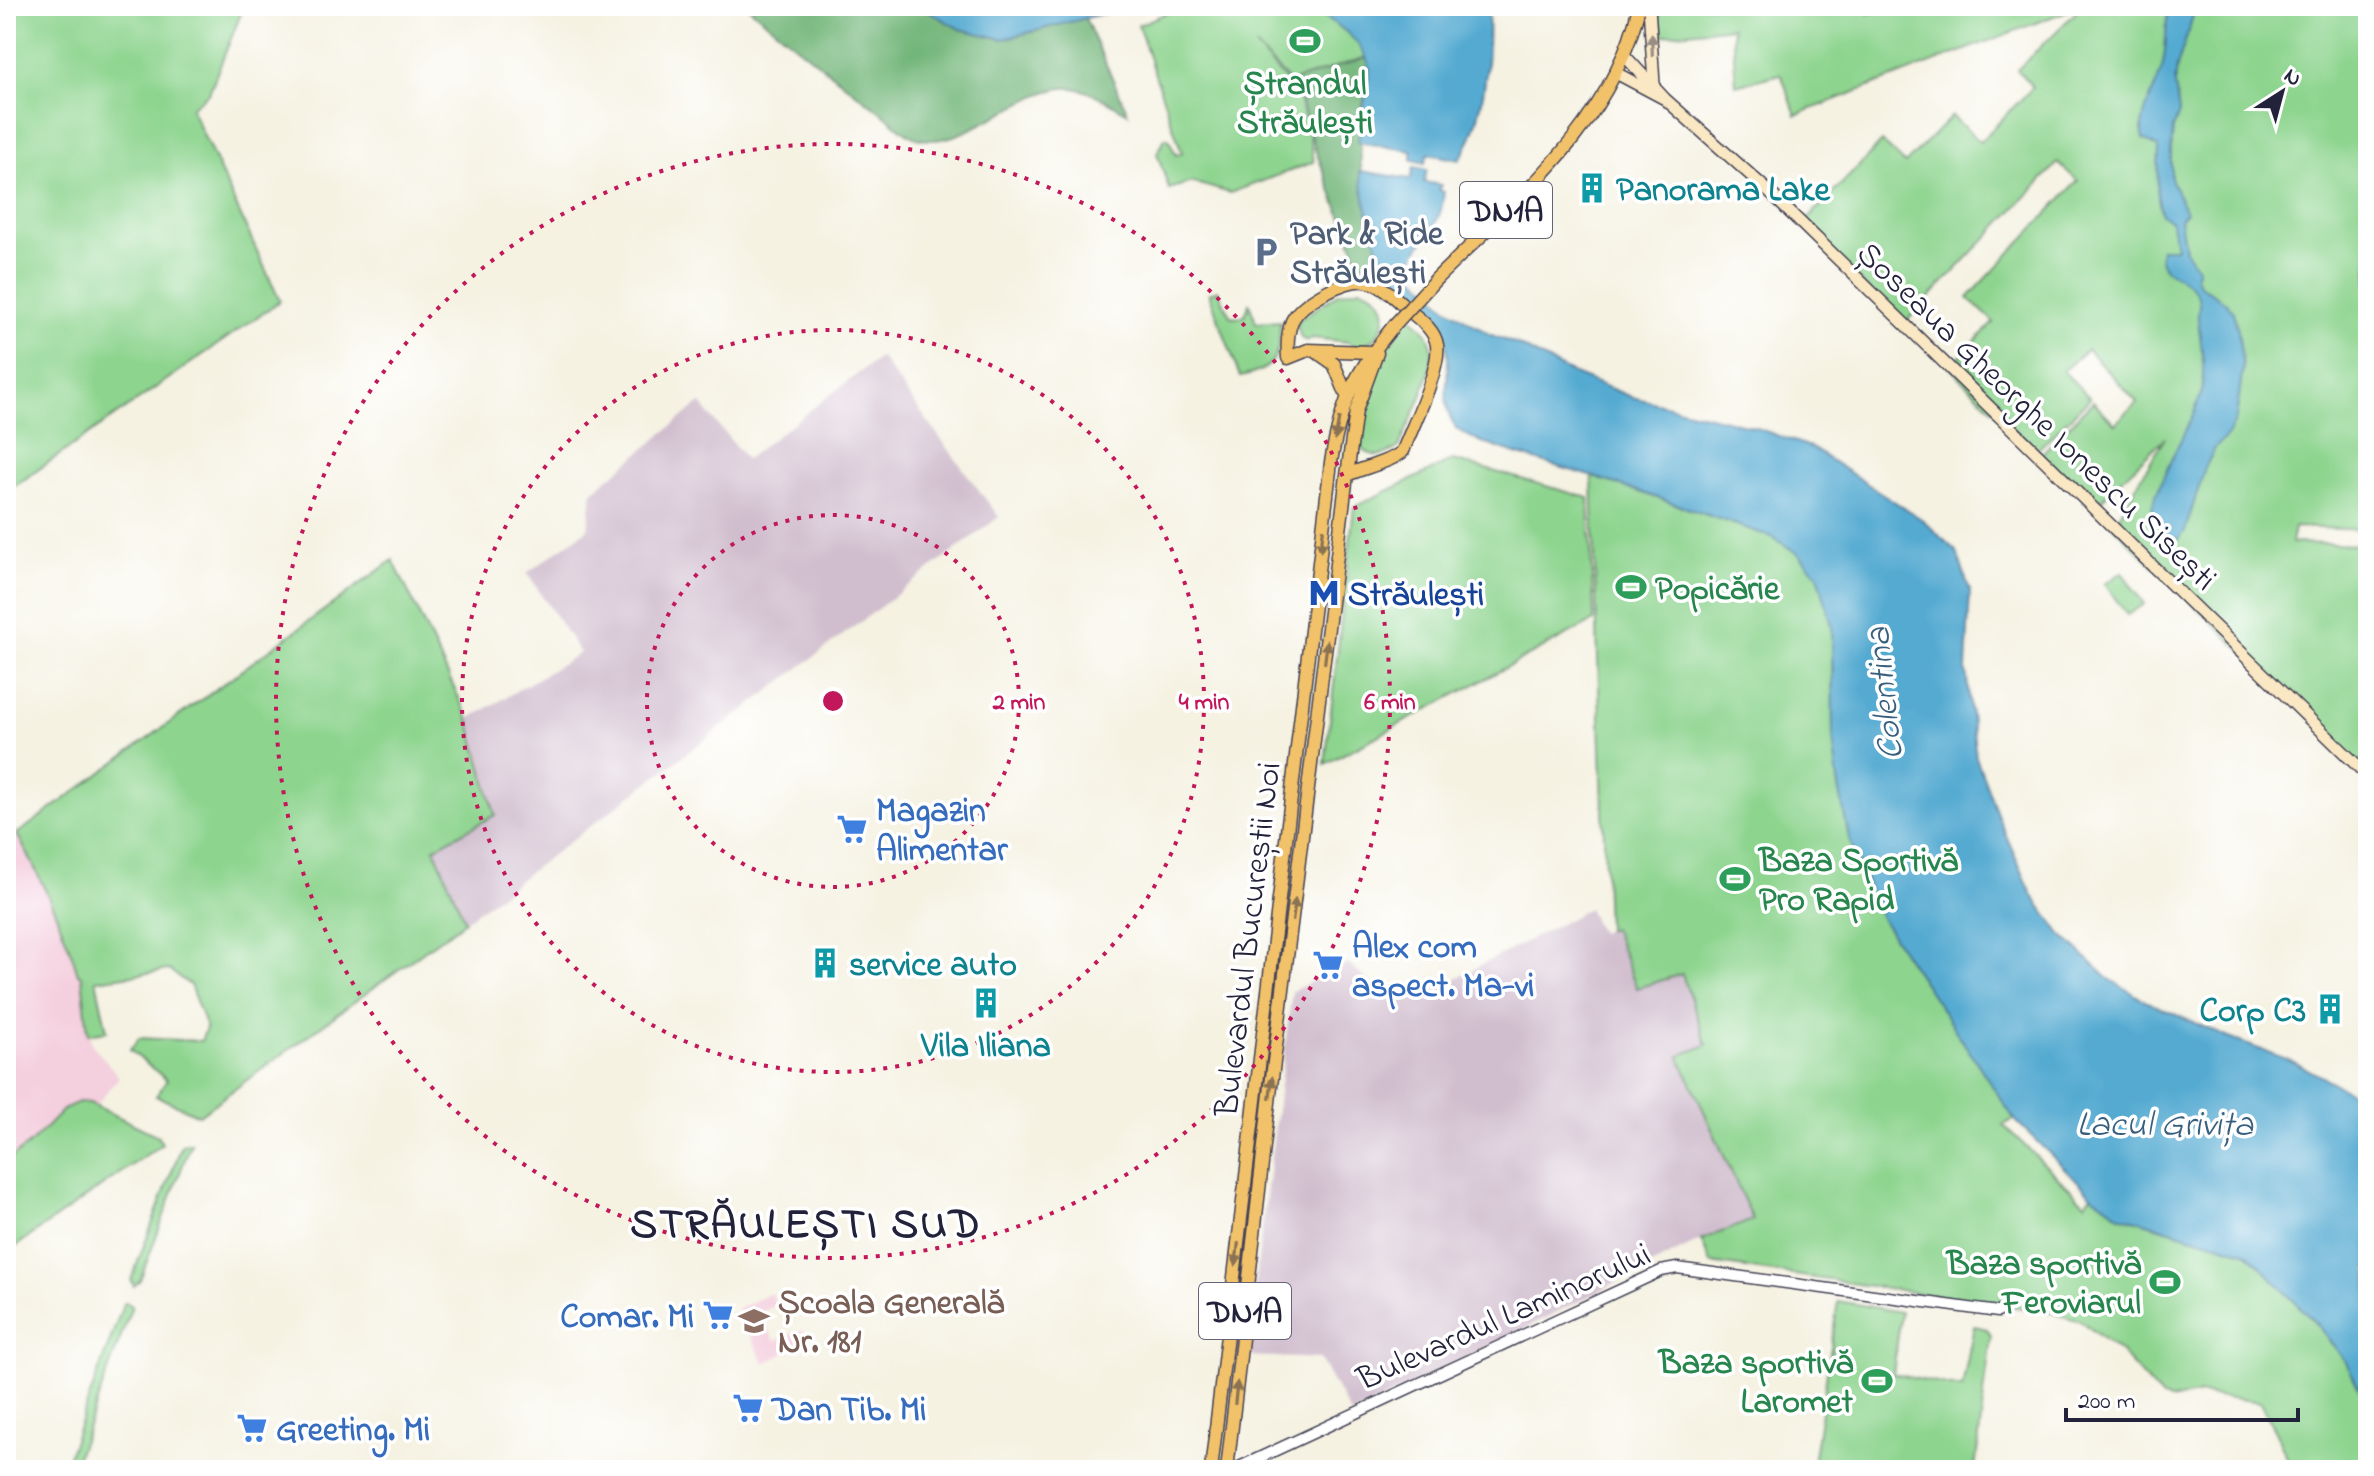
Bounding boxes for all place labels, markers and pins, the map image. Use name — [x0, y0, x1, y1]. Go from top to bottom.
sports icon: Ștrandul Străulești — [1288, 24, 1322, 58]
place label: Ștrandul Străulești — [1237, 61, 1373, 150]
place label: Panorama Lake — [1616, 167, 1830, 217]
building icon: Panorama Lake — [1575, 171, 1609, 205]
place label: Park & Ride Străulești — [1290, 211, 1444, 300]
parking icon: Park & Ride Străulești — [1249, 235, 1283, 269]
place label: Popicărie — [1655, 566, 1780, 616]
sports icon: Popicărie — [1614, 570, 1648, 604]
place label: Străulești — [1348, 572, 1484, 622]
metro station icon: Străulești — [1307, 576, 1341, 610]
centre of rings — [819, 687, 847, 715]
place label: Magazin Alimentar — [876, 788, 1009, 877]
supermarket icon: Magazin Alimentar — [835, 812, 869, 846]
place label: Baza Sportivă Pro Rapid — [1757, 838, 1959, 927]
sports icon: Baza Sportivă Pro Rapid — [1718, 862, 1752, 896]
place label: Alex com aspect. Ma-vi — [1352, 924, 1534, 1013]
place label: service auto — [849, 942, 1017, 992]
building icon: service auto — [808, 946, 842, 980]
supermarket icon: Alex com aspect. Ma-vi — [1311, 948, 1345, 982]
building icon: Vila Iliana — [969, 986, 1003, 1020]
place label: Corp C3 — [2199, 988, 2306, 1038]
building icon: Corp C3 — [2313, 992, 2347, 1026]
place label: Vila Iliana — [920, 1023, 1051, 1073]
place label: Baza sportivă Feroviarul — [1945, 1241, 2142, 1330]
sports icon: Baza sportivă Feroviarul — [2148, 1265, 2182, 1299]
place label: Școala Generală Nr. 181 — [778, 1280, 1005, 1369]
place label: Comar. Mi — [560, 1294, 694, 1344]
supermarket icon: Comar. Mi — [701, 1298, 735, 1332]
school or university icon: Școala Generală Nr. 181 — [737, 1304, 771, 1338]
place label: Baza sportivă Laromet — [1657, 1340, 1854, 1429]
sports icon: Baza sportivă Laromet — [1860, 1364, 1894, 1398]
place label: Dan Tib. Mi — [770, 1387, 926, 1437]
supermarket icon: Dan Tib. Mi — [731, 1391, 765, 1425]
place label: Greeting. Mi — [276, 1407, 430, 1458]
supermarket icon: Greeting. Mi — [235, 1411, 269, 1445]

